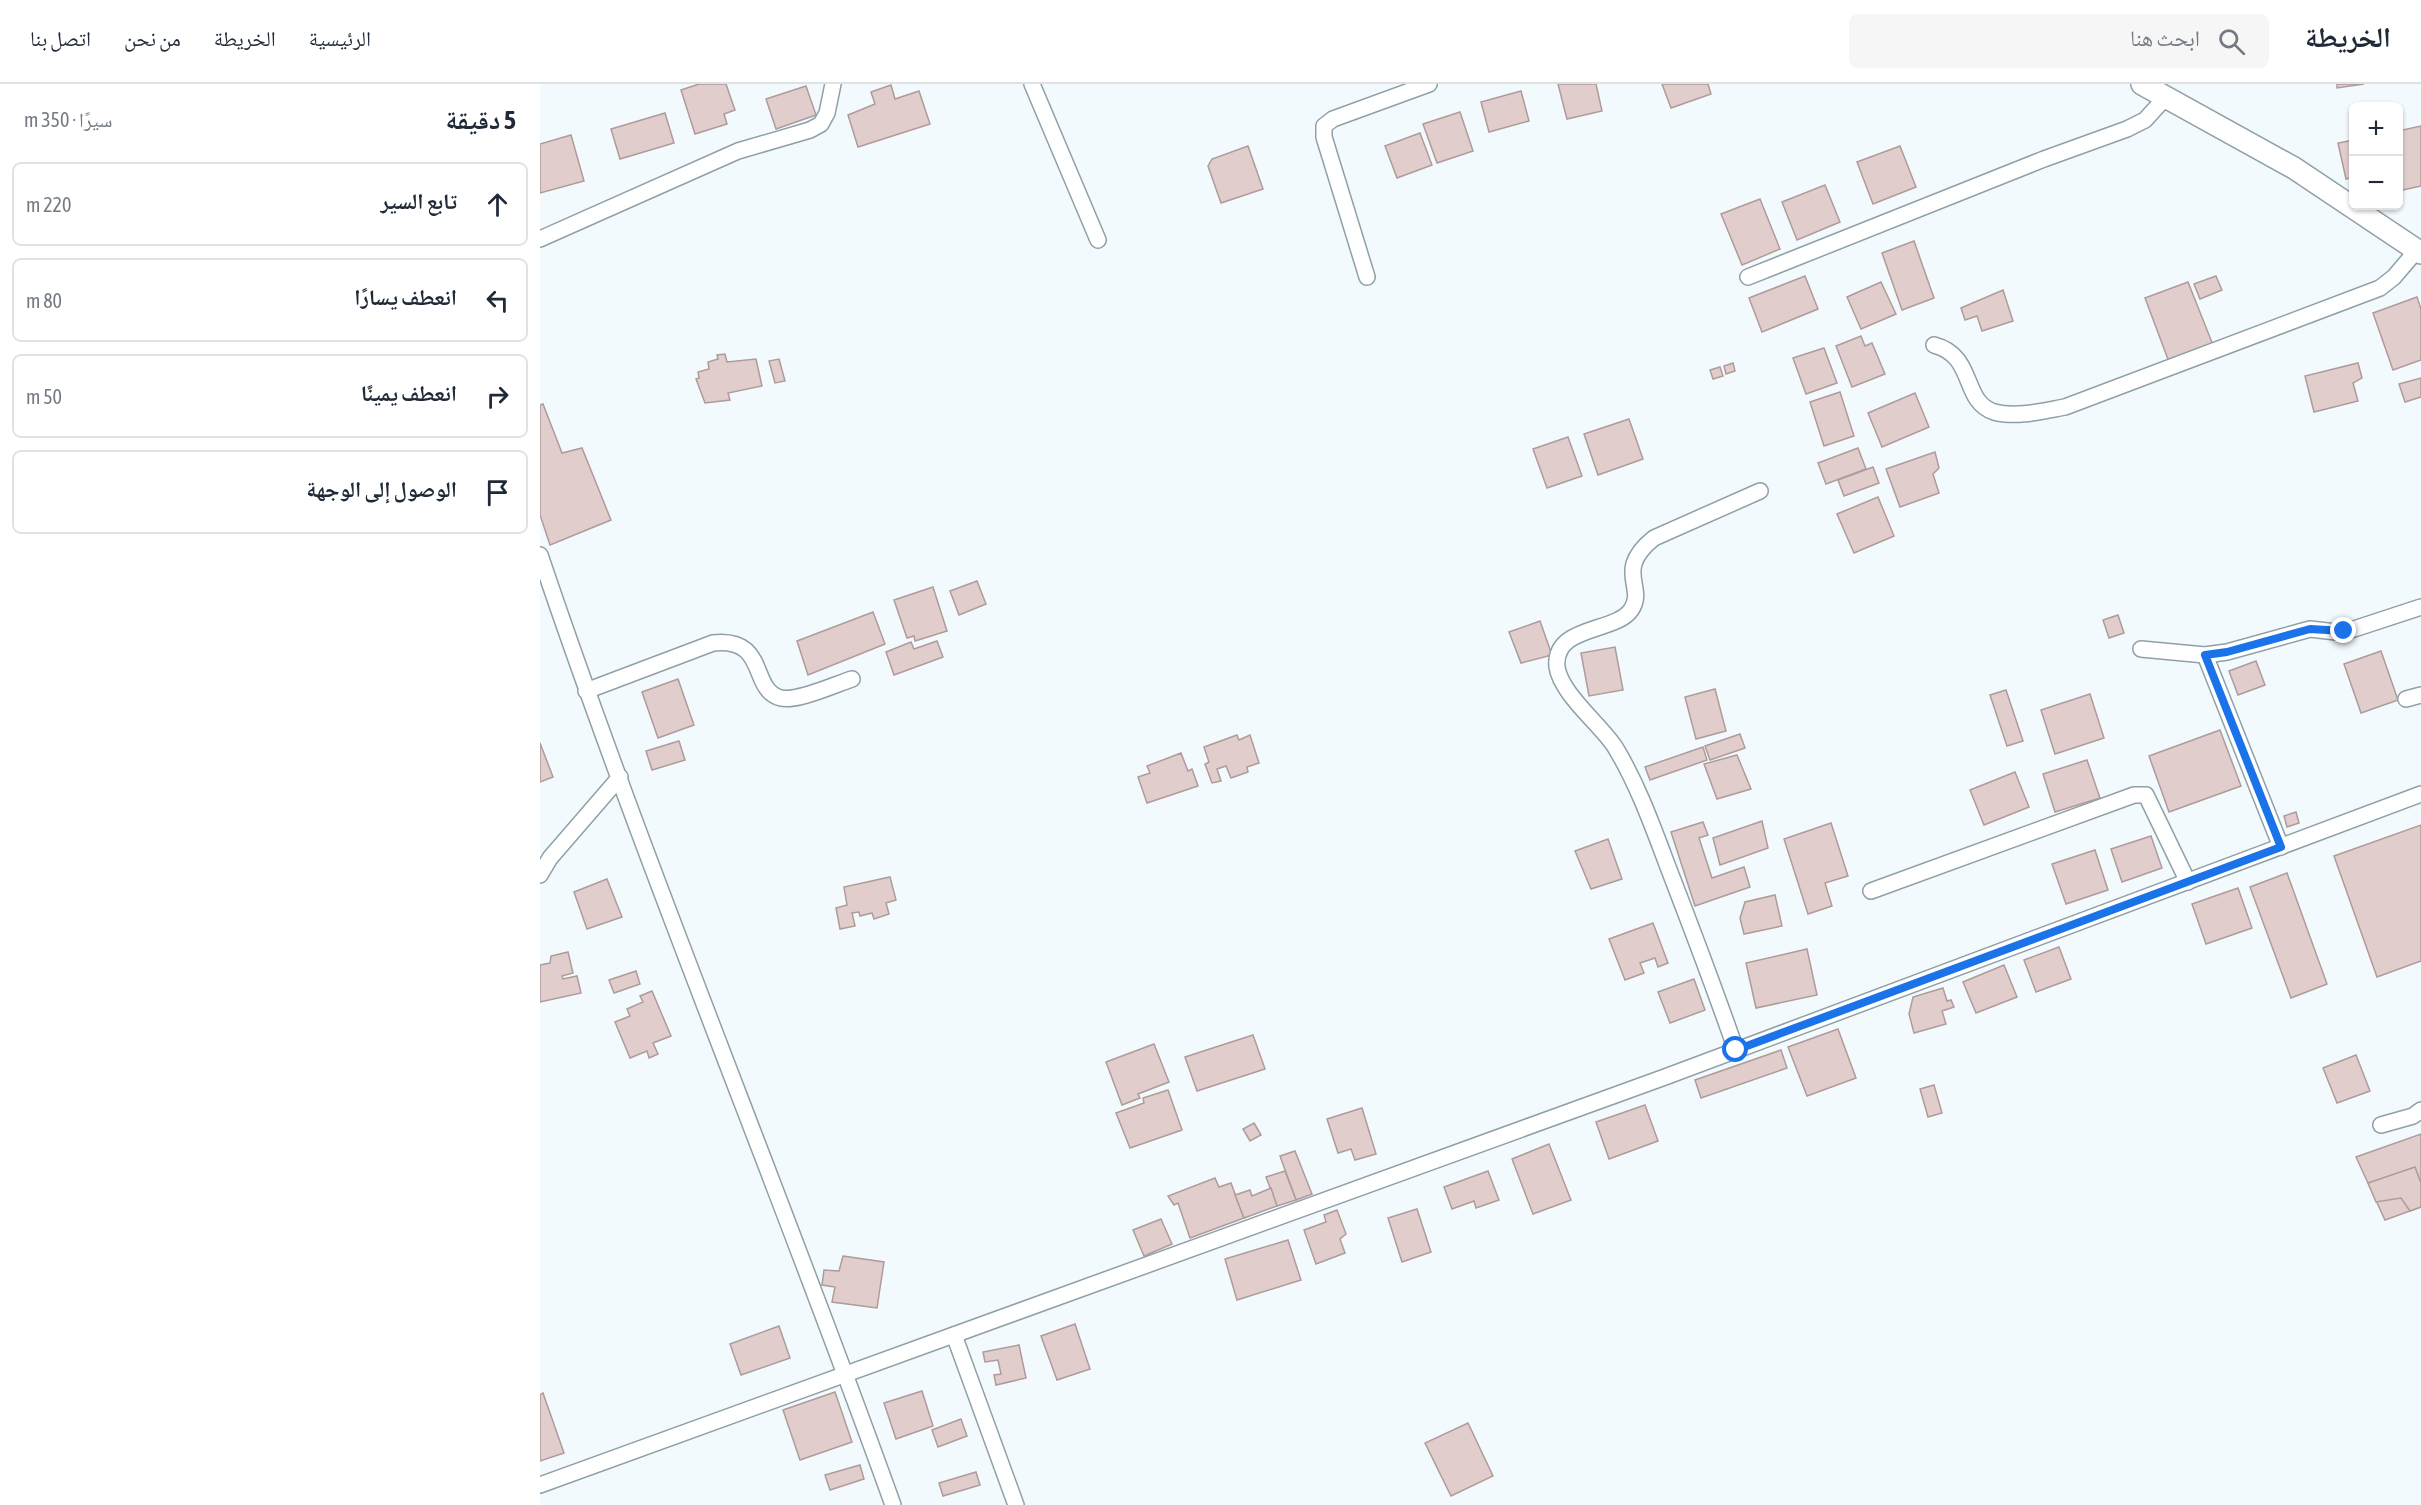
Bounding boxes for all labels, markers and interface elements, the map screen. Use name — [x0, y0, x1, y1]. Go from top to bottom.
search box — [1849, 14, 2269, 68]
text: الخريطة — [2305, 21, 2391, 53]
text: ابحث هنا — [2130, 25, 2200, 51]
icon: search — [2215, 25, 2248, 58]
text: اتصل بنا — [30, 26, 91, 50]
text: من نحن — [124, 26, 181, 50]
text: الخريطة — [214, 26, 276, 50]
text: الرئيسية — [309, 26, 371, 50]
map controls — [2349, 102, 2403, 210]
button: + — [2349, 102, 2403, 156]
text: 5 دقيقة — [446, 105, 516, 135]
text: سيرًا · 350 m — [24, 108, 112, 131]
button: − — [2349, 156, 2403, 210]
text: تابع السير — [381, 188, 457, 214]
icon: ahead — [481, 188, 514, 221]
text: 220 m — [26, 193, 71, 216]
text: انعطف يسارًا — [354, 284, 457, 310]
icon: left — [481, 284, 514, 317]
text: 80 m — [26, 289, 62, 312]
text: انعطف يمينًا — [361, 380, 457, 406]
icon: right — [481, 380, 514, 413]
text: 50 m — [26, 385, 62, 408]
text: الوصول إلى الوجهة — [306, 476, 457, 502]
icon: arrive — [481, 476, 514, 509]
route end — [2330, 617, 2356, 643]
route start — [1722, 1036, 1748, 1062]

